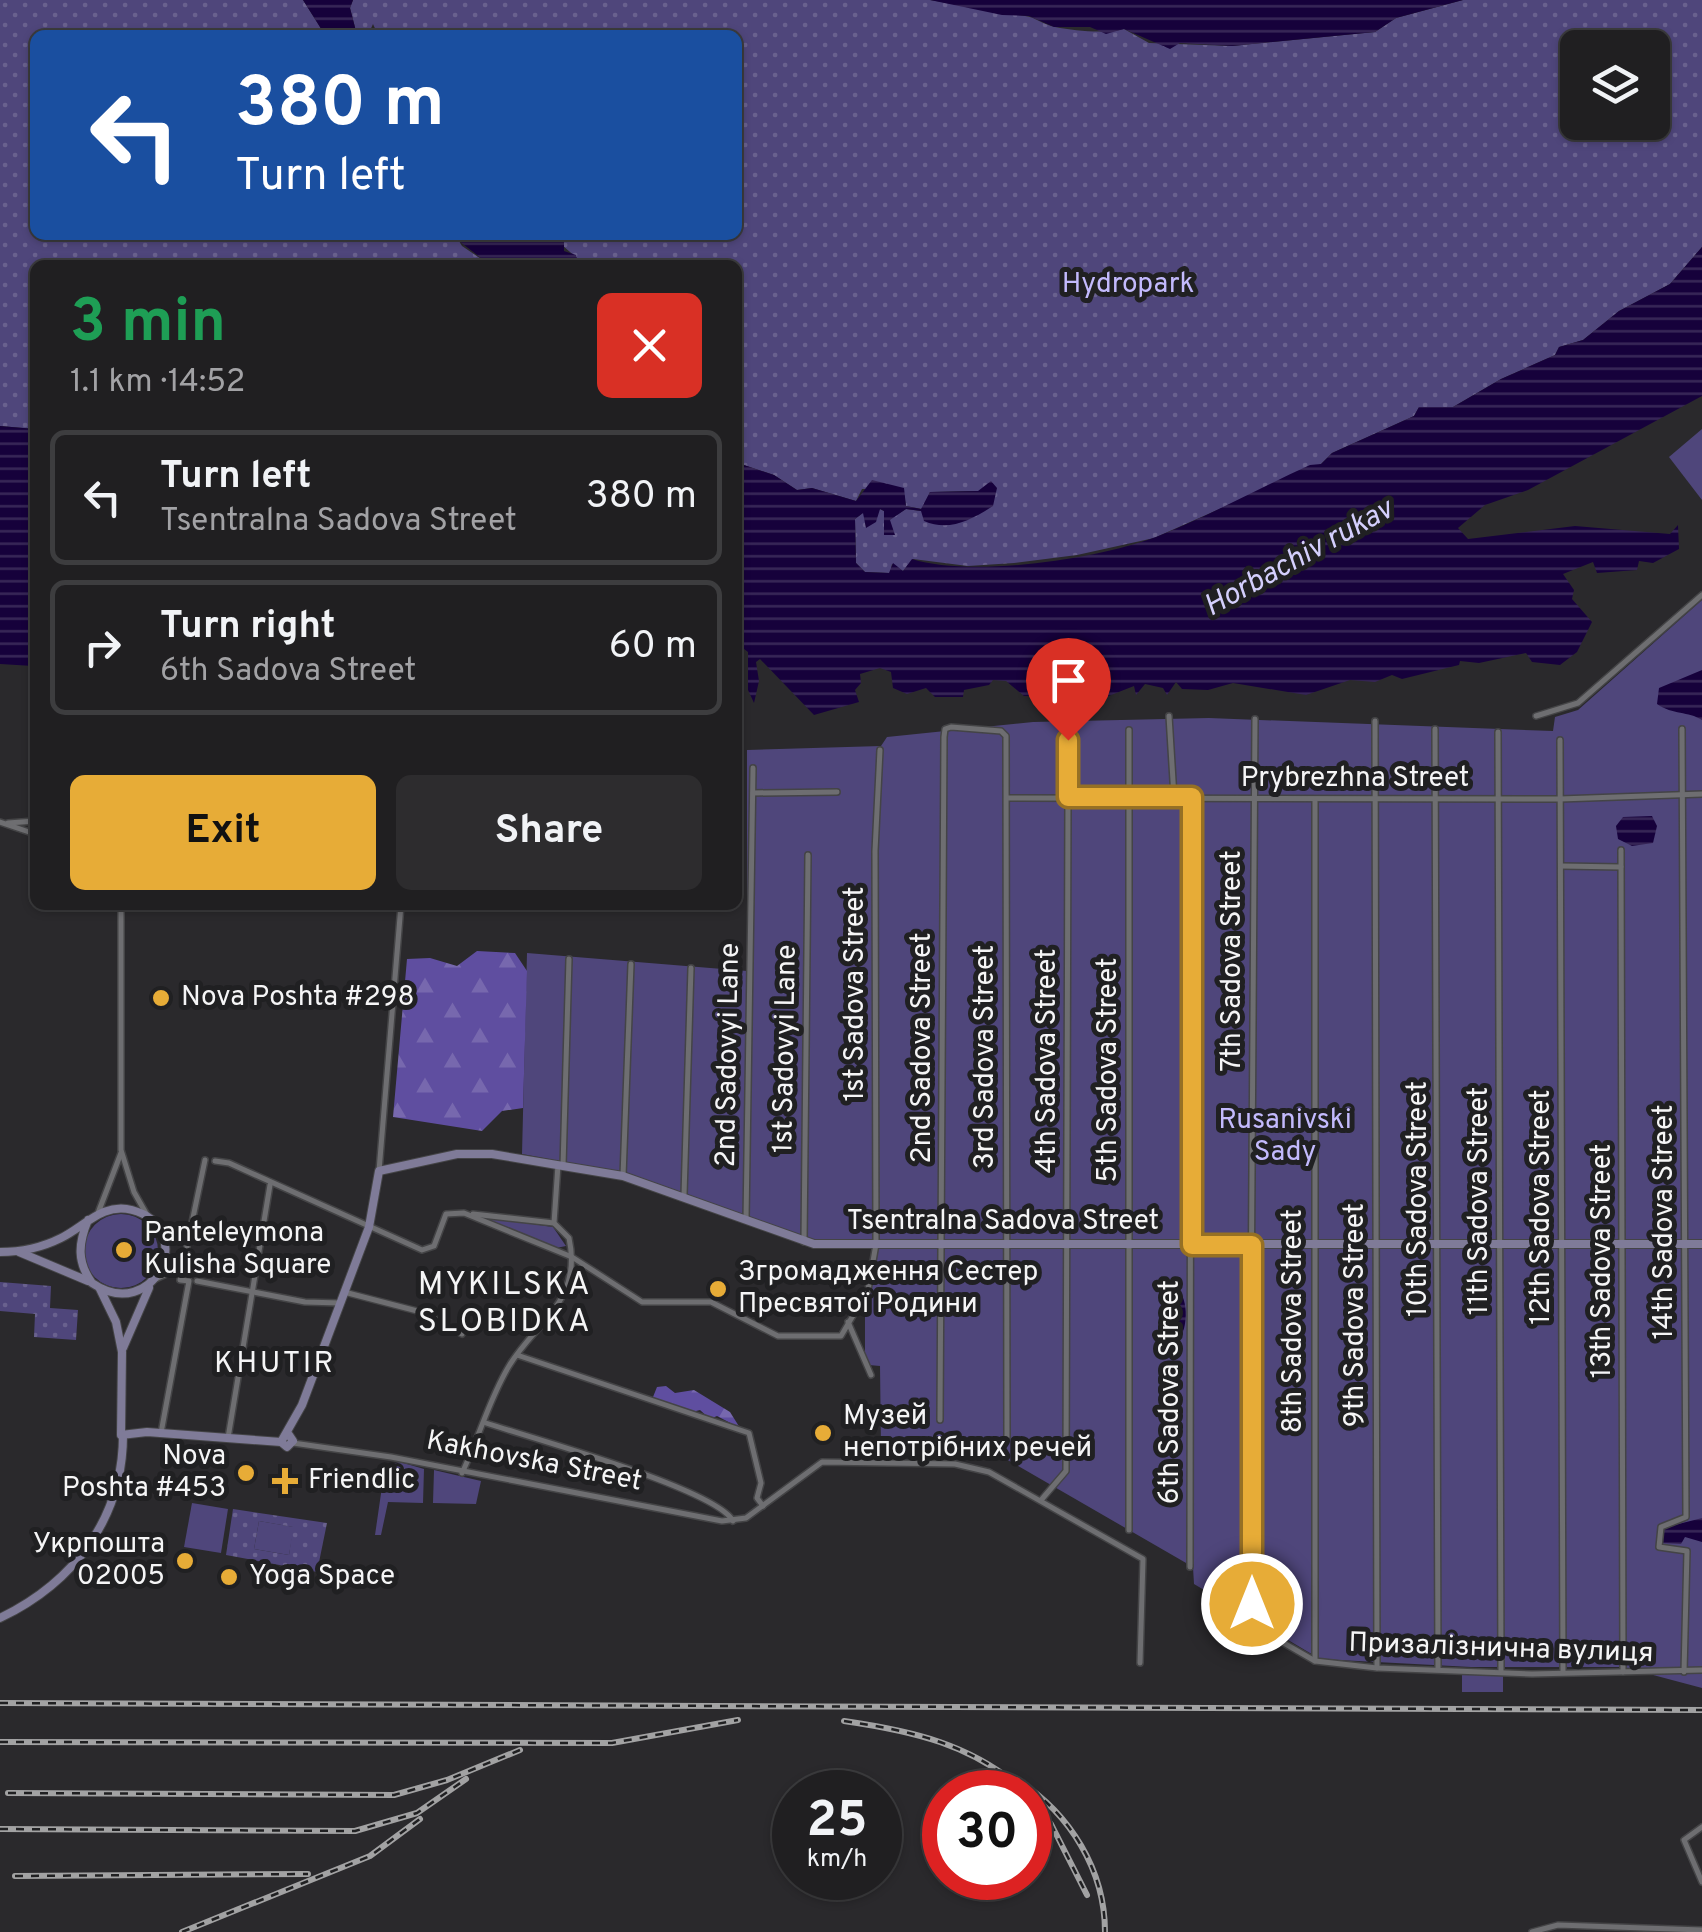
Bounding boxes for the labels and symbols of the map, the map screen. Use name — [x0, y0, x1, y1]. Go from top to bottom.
park label: Hydropark — [1062, 267, 1194, 303]
water label: Horbachiv rukav — [1198, 491, 1402, 626]
pin — [1026, 638, 1111, 741]
street label: Prybrezhna Street — [1241, 761, 1469, 797]
street label: 7th Sadova Street — [1215, 850, 1251, 1072]
street label: 1st Sadova Street — [838, 886, 874, 1102]
street label: 2nd Sadova Street — [905, 933, 941, 1163]
street label: 2nd Sadovyi Lane — [709, 942, 749, 1168]
street label: 1st Sadovyi Lane — [766, 944, 806, 1154]
street label: 3rd Sadova Street — [968, 945, 1004, 1169]
street label: 4th Sadova Street — [1030, 948, 1066, 1174]
street label: 5th Sadova Street — [1091, 957, 1127, 1183]
place label: Nova Poshta #298 — [181, 980, 415, 1016]
marker: Nova Poshta #298 — [150, 987, 172, 1009]
street label: 10th Sadova Street — [1401, 1081, 1437, 1317]
street label: 11th Sadova Street — [1462, 1087, 1498, 1315]
street label: 12th Sadova Street — [1524, 1089, 1560, 1325]
park label: Rusanivski Sady — [1218, 1103, 1352, 1171]
street label: 14th Sadova Street — [1647, 1105, 1683, 1339]
street label: 13th Sadova Street — [1585, 1144, 1621, 1378]
street label: 9th Sadova Street — [1338, 1203, 1374, 1427]
street label: Tsentralna Sadova Street — [847, 1204, 1159, 1240]
street label: 8th Sadova Street — [1276, 1209, 1312, 1433]
place label: Panteleymona Kulisha Square — [144, 1216, 331, 1284]
marker: Panteleymona Kulisha Square — [113, 1239, 135, 1261]
place label: Згромадження Сестер Пресвятої Родини — [738, 1255, 1038, 1323]
district label: MYKILSKA SLOBIDKA — [418, 1266, 592, 1343]
marker: Згромадження Сестер Пресвятої Родини — [707, 1278, 729, 1300]
street label: 6th Sadova Street — [1153, 1280, 1189, 1504]
district label: KHUTIR — [214, 1346, 336, 1383]
place label: Музей непотрібних речей — [843, 1399, 1092, 1467]
marker: Музей непотрібних речей — [812, 1422, 834, 1444]
street label: Kakhovska Street — [423, 1423, 645, 1501]
place label: Nova Poshta #453 — [62, 1439, 226, 1507]
marker: Nova Poshta #453 — [235, 1462, 257, 1484]
place label: Friendlic — [308, 1463, 415, 1499]
marker: Friendlic — [272, 1468, 298, 1494]
place label: Укрпошта 02005 — [33, 1527, 165, 1595]
marker: Укрпошта 02005 — [174, 1550, 196, 1572]
position arrow — [1200, 1552, 1304, 1656]
place label: Yoga Space — [249, 1559, 395, 1595]
marker: Yoga Space — [218, 1566, 240, 1588]
street label: Призалізнична вулиця — [1348, 1626, 1654, 1672]
speed limit sign: 30 — [922, 1770, 1052, 1900]

